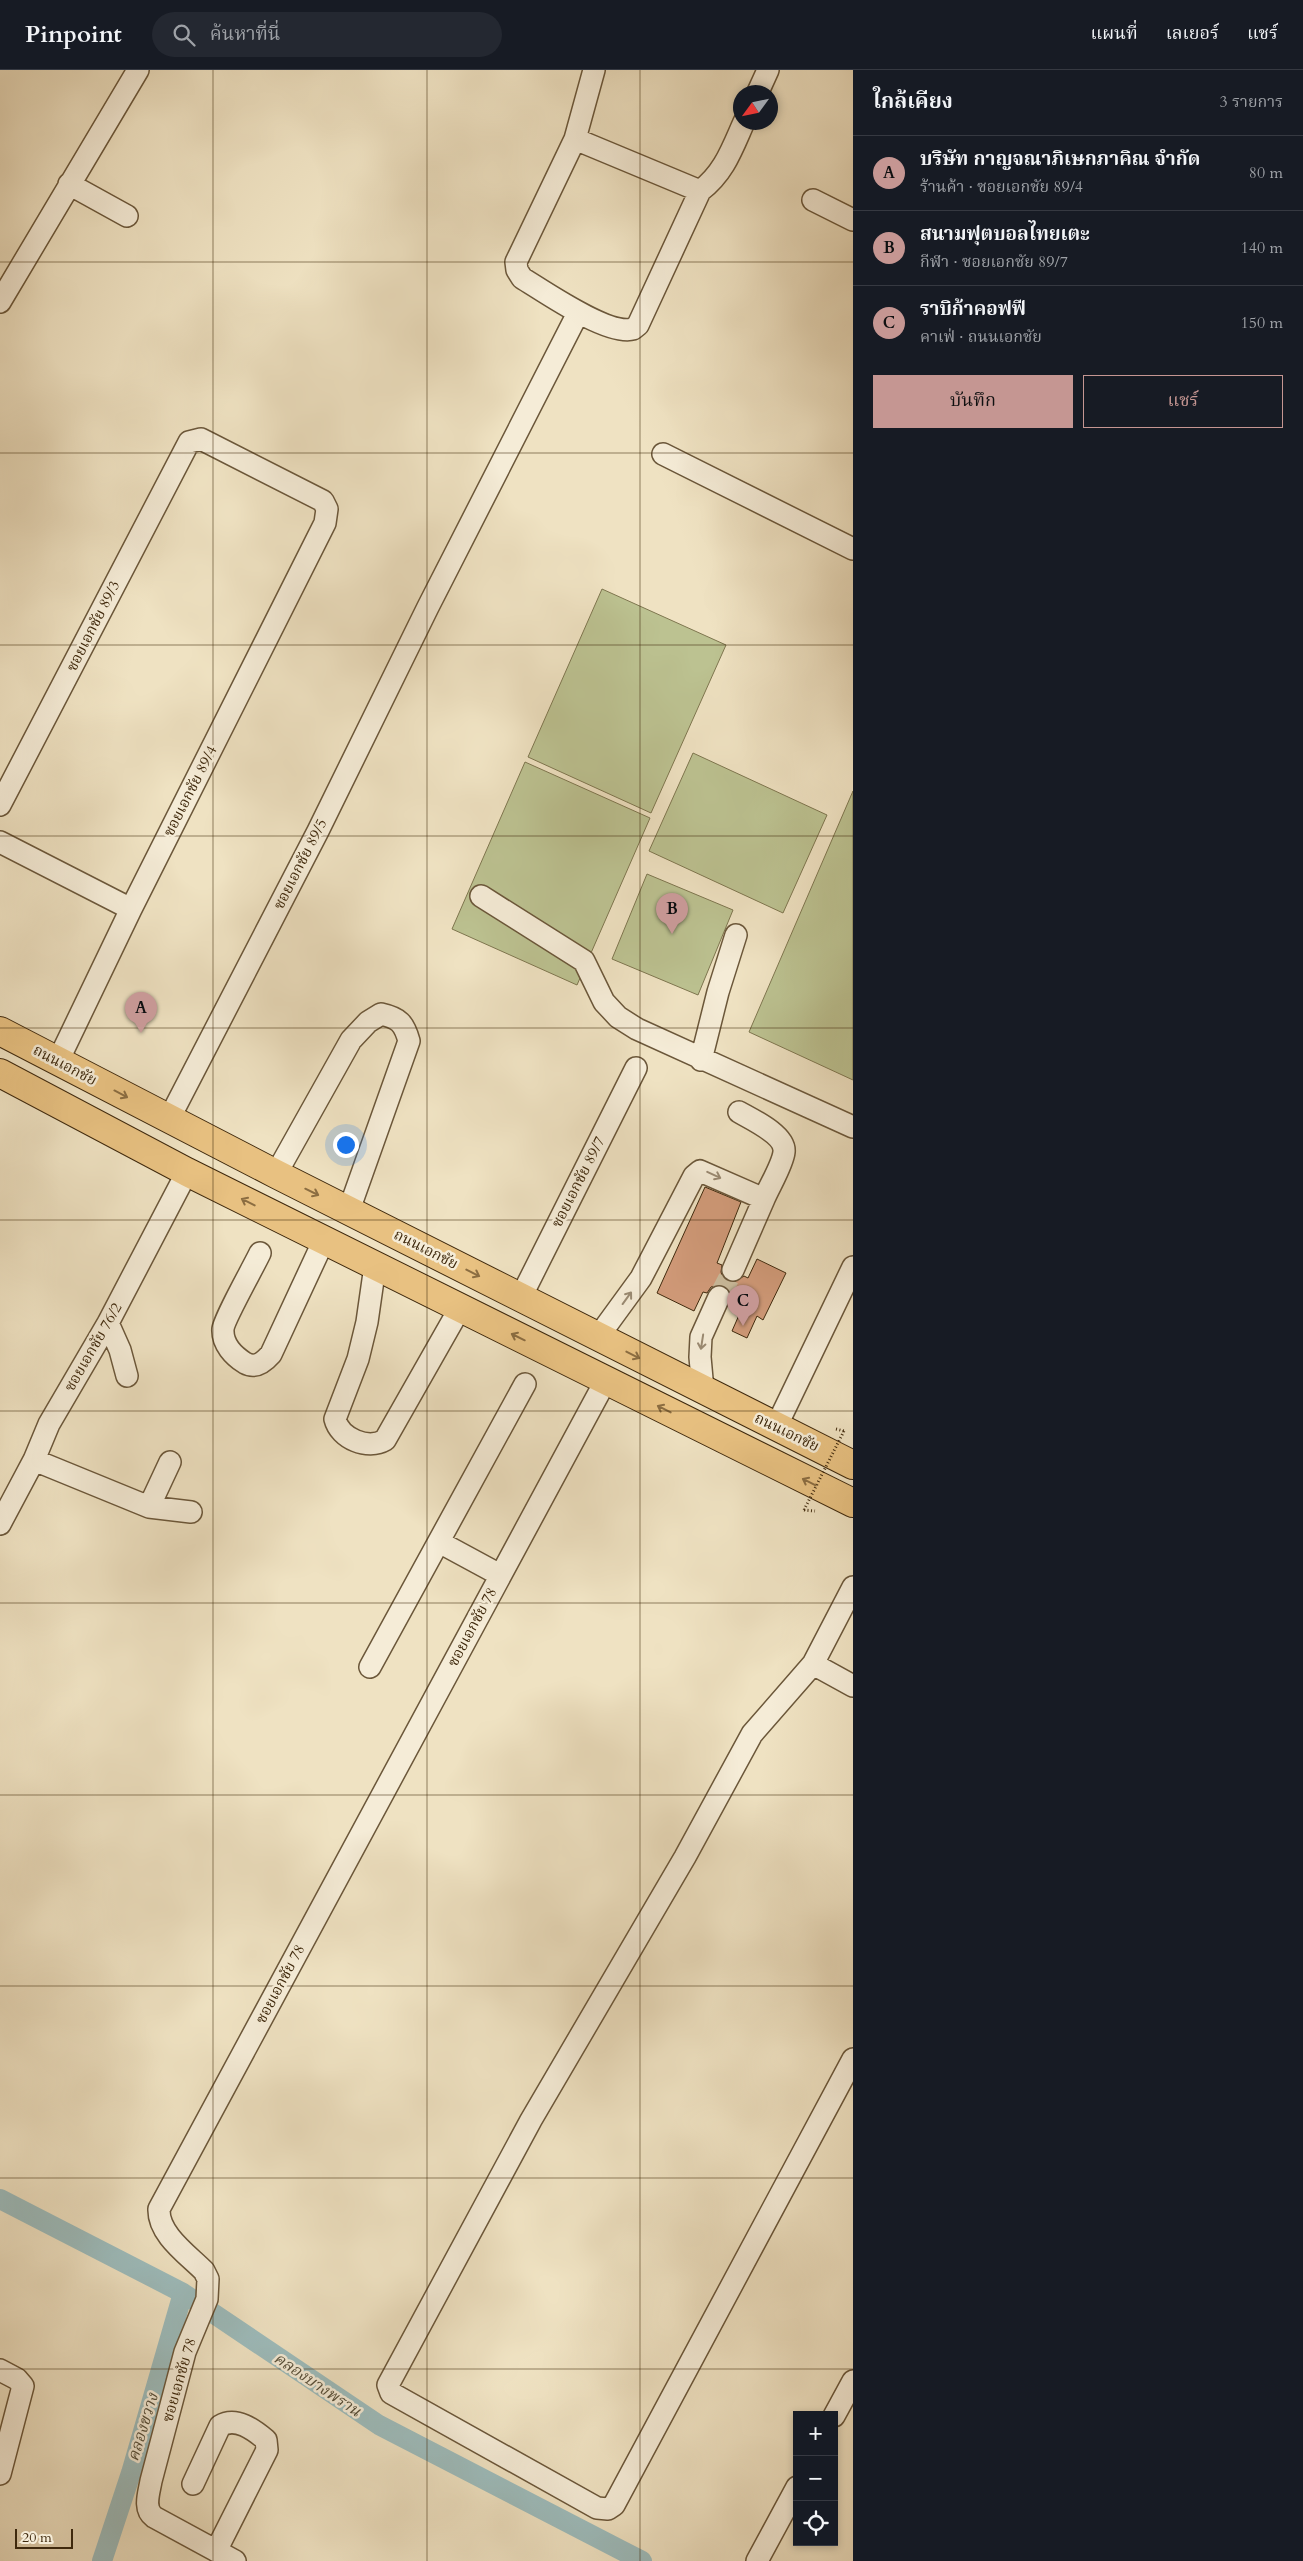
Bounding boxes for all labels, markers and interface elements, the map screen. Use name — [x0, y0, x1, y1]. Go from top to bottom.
search box — [152, 12, 502, 57]
text: Pinpoint — [25, 18, 122, 51]
icon: search — [170, 21, 198, 49]
text: ค้นหาที่นี่ — [210, 21, 280, 47]
text: แผนที่ — [1090, 21, 1138, 46]
text: เลเยอร์ — [1166, 21, 1219, 46]
text: แชร์ — [1247, 21, 1278, 46]
north arrow — [733, 85, 778, 130]
text: ใกล้เคียง — [873, 87, 953, 116]
text: 3 รายการ — [1220, 91, 1283, 113]
text: บริษัท กาญจณาภิเษกภาคิณ จำกัด — [920, 146, 1200, 172]
text: A — [883, 162, 895, 184]
text: 80 m — [1249, 162, 1283, 184]
text: ร้านค้า · ซอยเอกชัย 89/4 — [920, 176, 1083, 198]
text: สนามฟุตบอลไทยเตะ — [920, 221, 1090, 247]
text: B — [883, 237, 895, 259]
text: 140 m — [1241, 237, 1283, 259]
text: กีฬา · ซอยเอกชัย 89/7 — [920, 251, 1068, 273]
text: ราบิก้าคอฟฟี — [920, 296, 1026, 322]
text: C — [883, 312, 895, 334]
text: 150 m — [1241, 312, 1283, 334]
text: คาเฟ่ · ถนนเอกชัย — [920, 326, 1042, 348]
button: บันทึก — [873, 375, 1073, 428]
button: แชร์ — [1083, 375, 1283, 428]
street label: ซอยเอกชัย 89/3 — [62, 577, 124, 675]
street label: ซอยเอกชัย 89/4 — [159, 742, 222, 840]
street label: ซอยเอกชัย 89/5 — [269, 815, 331, 913]
pin: B — [656, 893, 688, 934]
pin: A — [125, 992, 157, 1033]
street label: ถนนเอกชัย — [30, 1040, 100, 1090]
one-way arrow — [113, 1090, 128, 1099]
your location — [333, 1132, 359, 1158]
street label: ซอยเอกชัย 89/7 — [547, 1133, 610, 1231]
one-way arrow — [706, 1171, 721, 1180]
one-way arrow — [304, 1188, 319, 1197]
one-way arrow — [241, 1197, 256, 1206]
street label: ถนนเอกชัย — [390, 1224, 462, 1274]
one-way arrow — [465, 1268, 480, 1278]
pin: C — [727, 1285, 759, 1326]
one-way arrow — [622, 1291, 632, 1305]
street label: ซอยเอกชัย 76/2 — [59, 1299, 127, 1395]
one-way arrow — [511, 1332, 526, 1342]
one-way arrow — [696, 1334, 706, 1350]
one-way arrow — [625, 1351, 640, 1360]
one-way arrow — [657, 1404, 672, 1413]
street label: ถนนเอกชัย — [751, 1408, 823, 1456]
one-way arrow — [802, 1477, 817, 1486]
street label: ซอยเอกชัย 78 — [443, 1584, 501, 1670]
street label: ซอยเอกชัย 78 — [251, 1941, 309, 2027]
street label: ซอยเอกชัย 78 — [157, 2336, 201, 2424]
water label: คลองบางพราน — [269, 2348, 366, 2422]
water label: คลองขวาง — [122, 2390, 164, 2464]
map controls — [793, 2411, 838, 2546]
button: + — [793, 2411, 838, 2456]
button: − — [793, 2456, 838, 2501]
button: locate — [793, 2501, 838, 2546]
scale bar — [15, 2526, 72, 2549]
text: 20 m — [22, 2528, 52, 2547]

